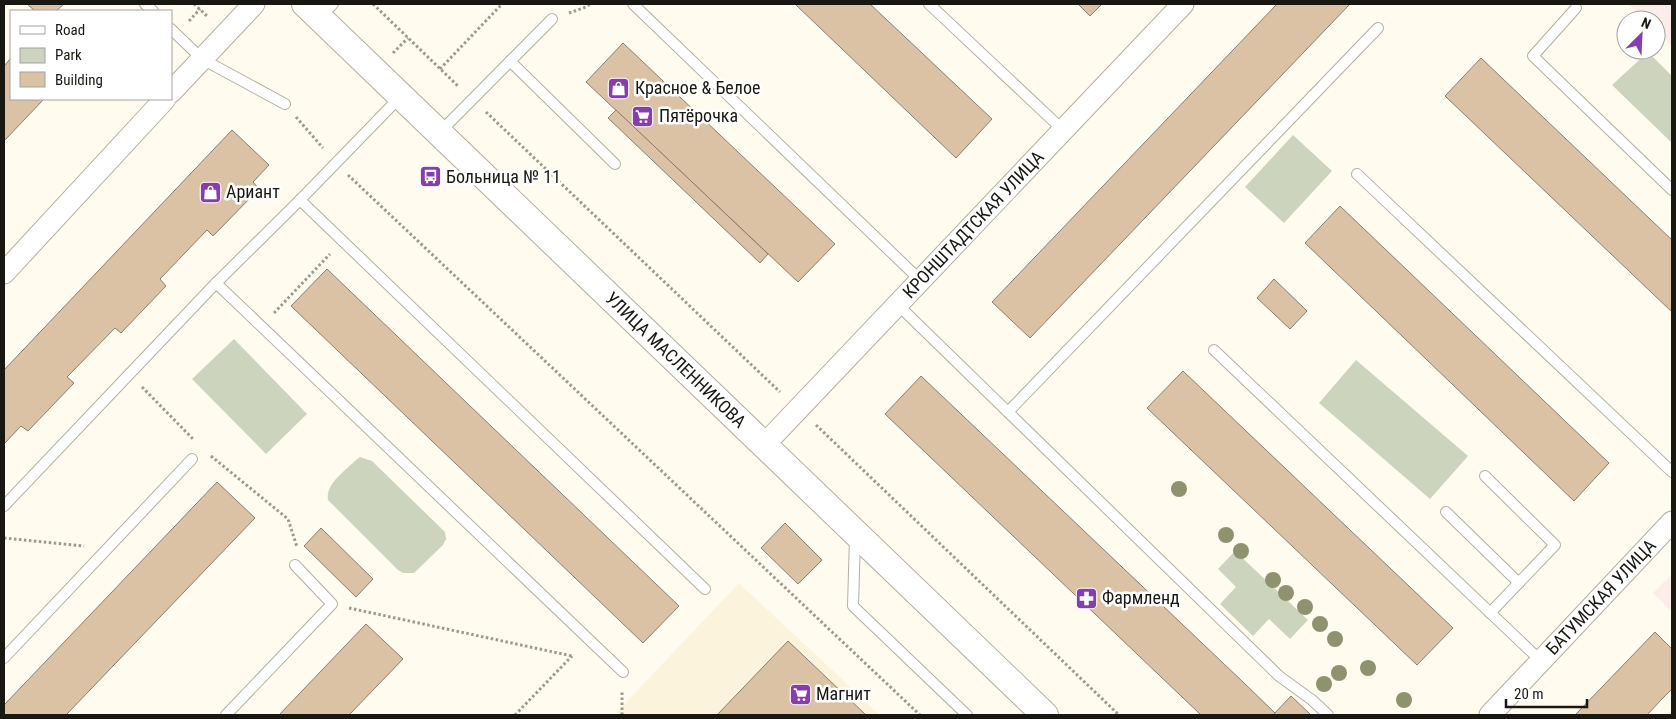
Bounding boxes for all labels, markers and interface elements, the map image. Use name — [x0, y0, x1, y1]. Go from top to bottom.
legend — [10, 10, 172, 100]
north arrow — [1616, 10, 1666, 60]
text: N — [1639, 14, 1653, 32]
text: Road — [55, 21, 85, 39]
text: Park — [55, 46, 82, 64]
text: Building — [55, 71, 103, 89]
shop icon: Красное & Белое — [607, 76, 631, 100]
place label: Красное & Белое — [635, 77, 760, 98]
supermarket icon: Пятёрочка — [631, 104, 655, 128]
place label: Пятёрочка — [659, 105, 738, 126]
street label: КРОНШТАДТСКАЯ УЛИЦА — [898, 146, 1048, 302]
bus stop icon: Больница № 11 — [418, 165, 442, 189]
place label: Больница № 11 — [446, 166, 561, 187]
shop icon: Ариант — [198, 180, 222, 204]
place label: Ариант — [226, 181, 280, 202]
street label: УЛИЦА МАСЛЕННИКОВА — [601, 288, 751, 432]
street label: БАТУМСКАЯ УЛИЦА — [1541, 534, 1661, 659]
pharmacy icon: Фармленд — [1074, 586, 1098, 610]
place label: Фармленд — [1102, 587, 1180, 608]
scale bar — [1506, 676, 1587, 708]
supermarket icon: Магнит — [788, 682, 812, 706]
place label: Магнит — [816, 683, 871, 704]
text: 20 m — [1514, 685, 1544, 703]

